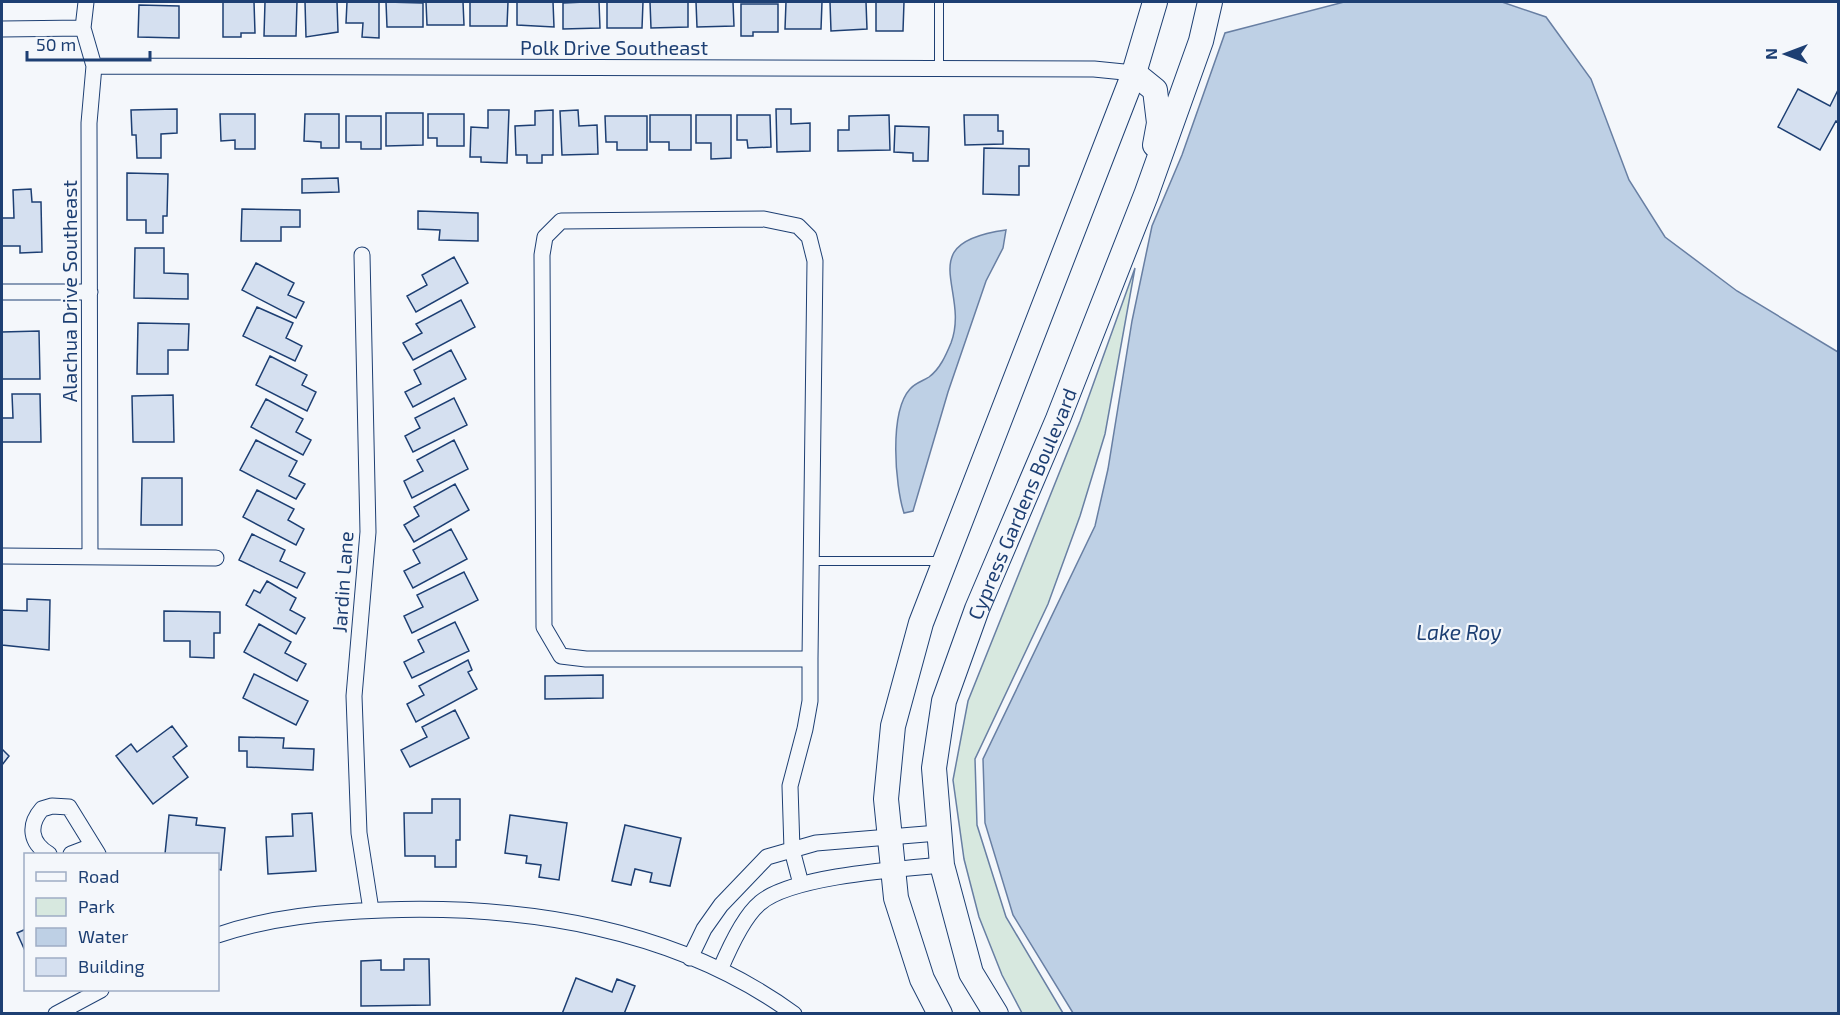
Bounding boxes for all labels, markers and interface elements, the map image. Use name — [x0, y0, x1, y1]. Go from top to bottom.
scale bar — [27, 24, 150, 62]
north arrow — [1756, 24, 1816, 84]
text: 50 m — [36, 33, 76, 55]
street label: Polk Drive Southeast — [520, 35, 708, 59]
text: N — [1761, 48, 1780, 60]
street label: Alachua Drive Southeast — [57, 179, 81, 402]
street label: Cypress Gardens Boulevard — [962, 384, 1081, 623]
street label: Jardin Lane — [326, 530, 358, 634]
water label: Lake Roy — [1416, 619, 1502, 645]
legend — [24, 853, 219, 991]
text: Road — [78, 865, 119, 887]
text: Park — [78, 895, 115, 917]
text: Water — [78, 925, 128, 947]
text: Building — [78, 955, 145, 977]

